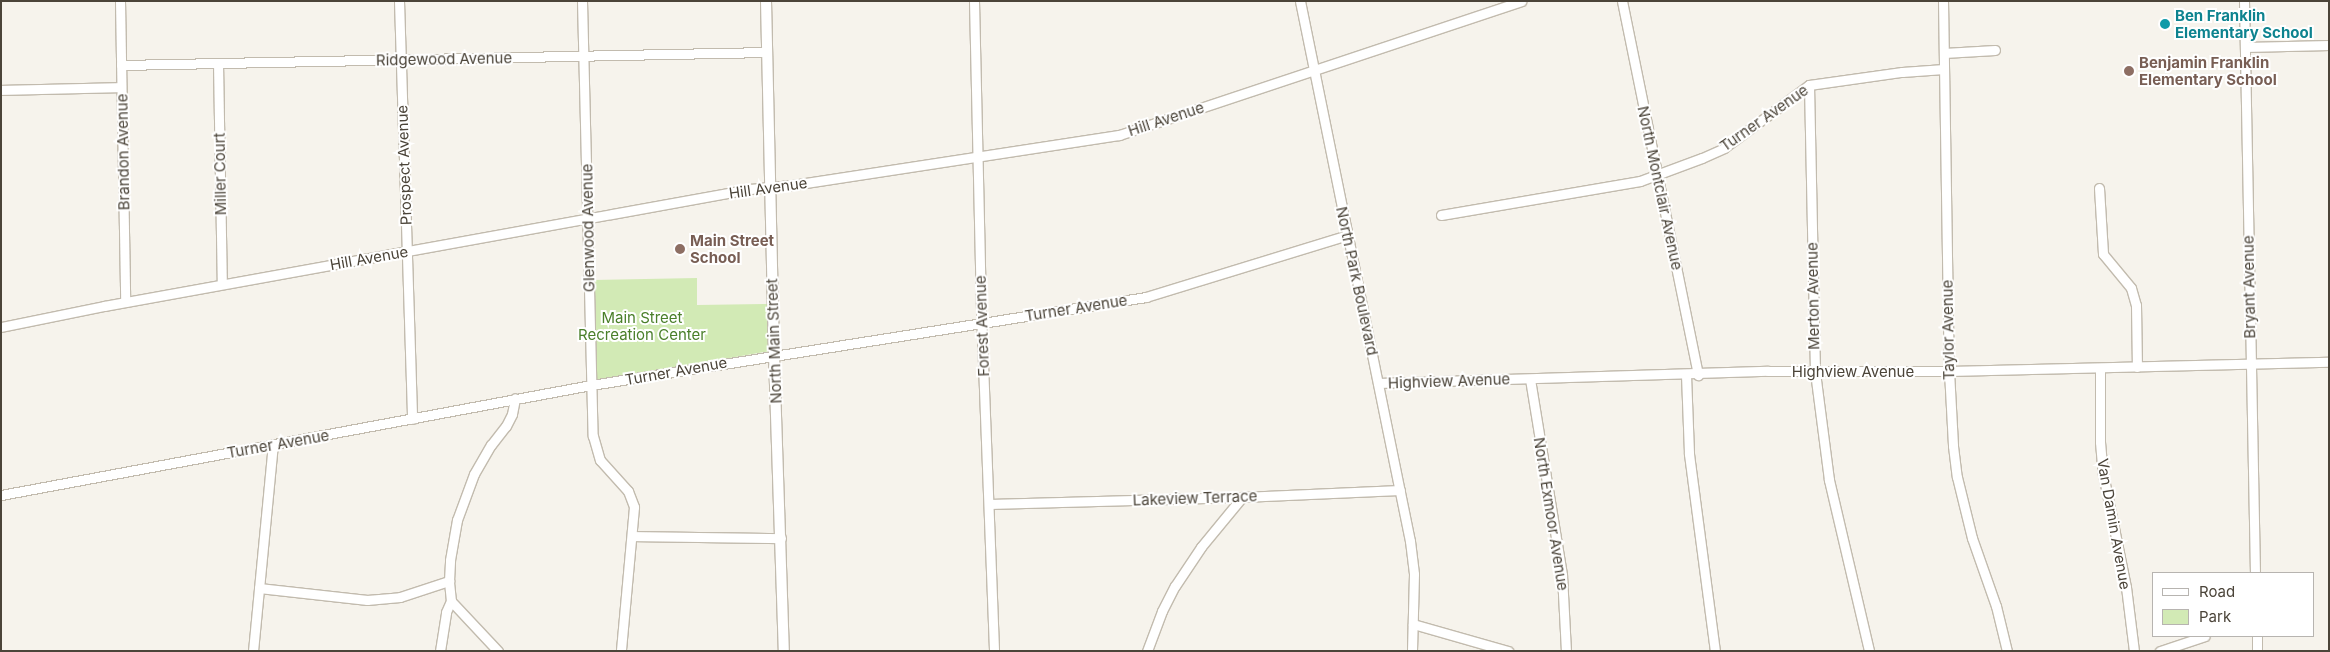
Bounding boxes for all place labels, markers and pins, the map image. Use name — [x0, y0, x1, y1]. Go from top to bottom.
place label: Ben Franklin Elementary School — [2175, 6, 2313, 41]
marker: Ben Franklin Elementary School — [2159, 18, 2171, 30]
place label: Benjamin Franklin Elementary School — [2139, 53, 2277, 88]
marker: Benjamin Franklin Elementary School — [2123, 65, 2135, 77]
place label: Main Street School — [690, 231, 774, 266]
marker: Main Street School — [674, 243, 686, 255]

